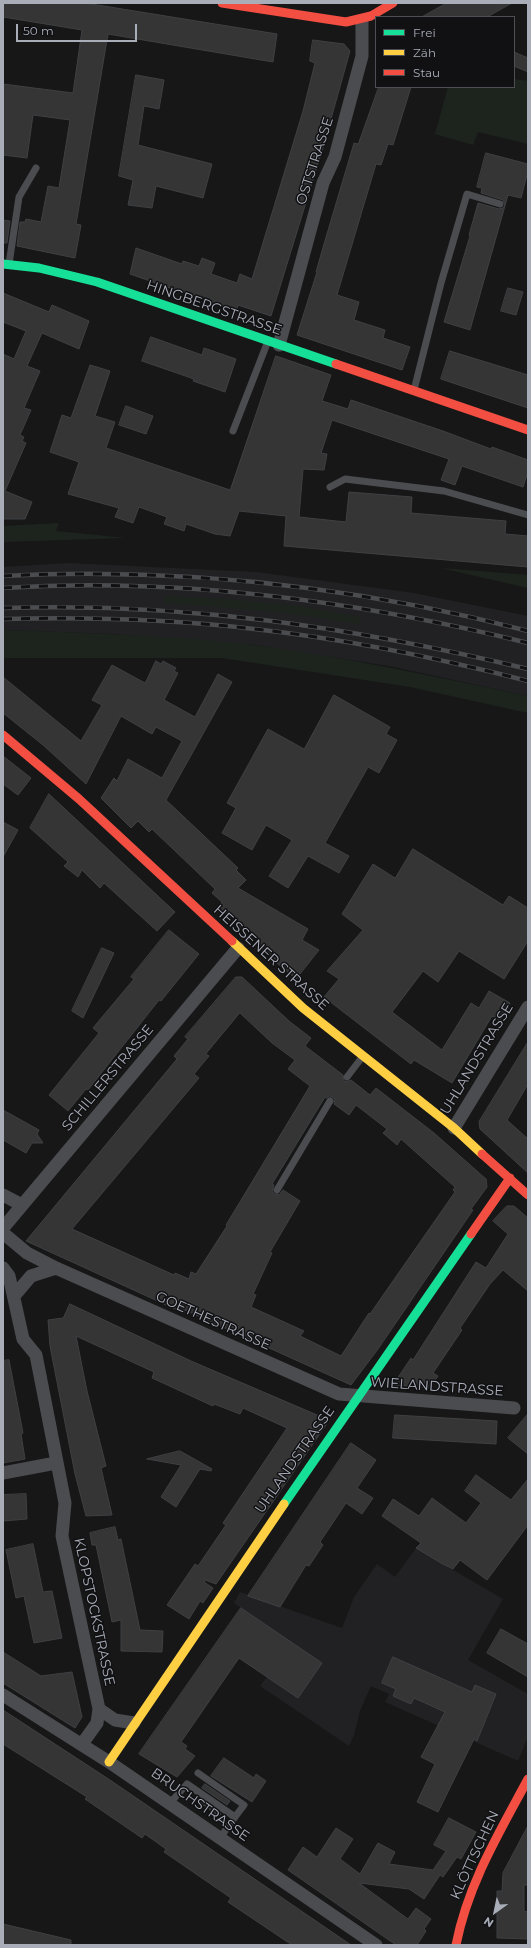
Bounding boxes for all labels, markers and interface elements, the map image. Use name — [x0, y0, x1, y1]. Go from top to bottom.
scale bar — [18, 16, 139, 42]
legend — [375, 16, 515, 88]
text: 50 m — [23, 23, 54, 38]
text: Frei — [413, 25, 436, 40]
text: Zäh — [413, 45, 436, 60]
text: Stau — [413, 65, 440, 80]
street label: OSTSTRASSE — [293, 115, 337, 207]
street label: HINGBERGSTRASSE — [144, 277, 284, 339]
street label: HEISSENER STRASSE — [210, 902, 332, 1014]
street label: UHLANDSTRASSE — [437, 1000, 517, 1118]
street label: SCHILLERSTRASSE — [59, 1022, 157, 1134]
street label: GOETHESTRASSE — [153, 1288, 273, 1354]
street label: WIELANDSTRASSE — [370, 1374, 504, 1400]
street label: UHLANDSTRASSE — [252, 1403, 338, 1517]
street label: KLOPSTOCKSTRASSE — [70, 1536, 118, 1688]
street label: BRUCHSTRASSE — [148, 1765, 252, 1845]
street label: KLÖTTSCHEN — [447, 1808, 503, 1902]
north arrow — [475, 1892, 515, 1932]
text: N — [481, 1914, 496, 1930]

